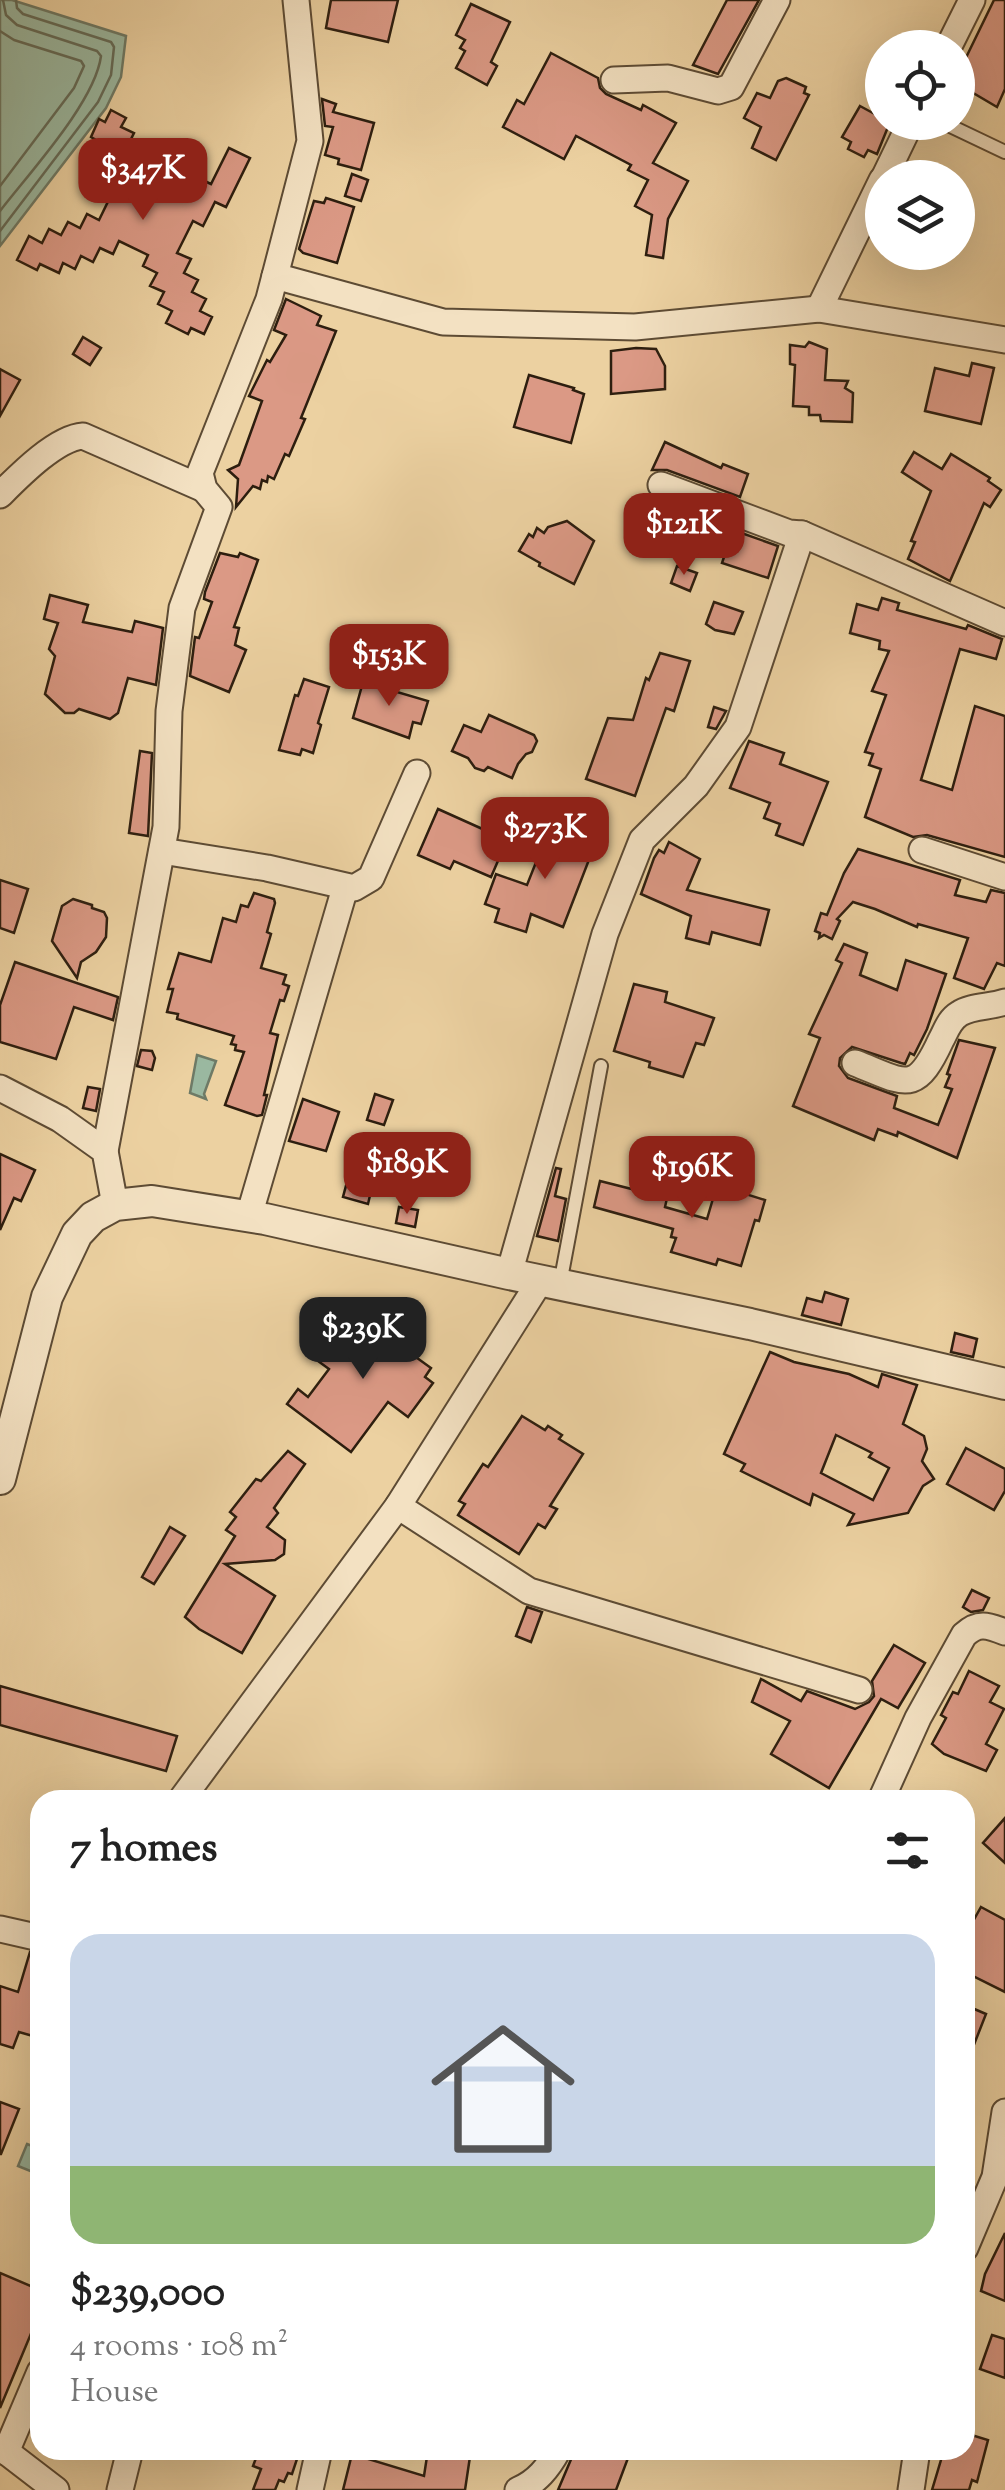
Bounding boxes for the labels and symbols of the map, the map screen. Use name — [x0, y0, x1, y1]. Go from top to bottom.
pin: $347K — [73, 138, 213, 223]
pin: $121K — [614, 493, 754, 578]
pin: $153K — [319, 624, 459, 709]
pin: $273K — [475, 797, 615, 882]
pin: $189K — [337, 1132, 477, 1217]
pin: $196K — [622, 1136, 762, 1221]
pin: $239K — [293, 1297, 433, 1382]

